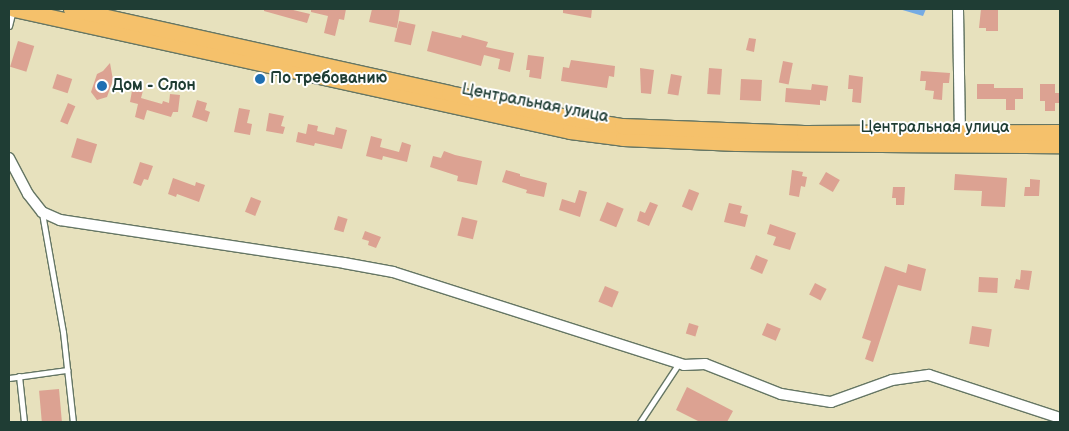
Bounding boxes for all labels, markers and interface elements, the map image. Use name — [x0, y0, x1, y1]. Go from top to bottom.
place label: По требованию — [270, 69, 387, 89]
marker: По требованию — [254, 73, 266, 85]
place label: Дом - Слон — [112, 76, 196, 96]
marker: Дом - Слон — [96, 80, 108, 92]
street label: Центральная улица — [460, 80, 610, 128]
street label: Центральная улица — [860, 118, 1010, 138]

